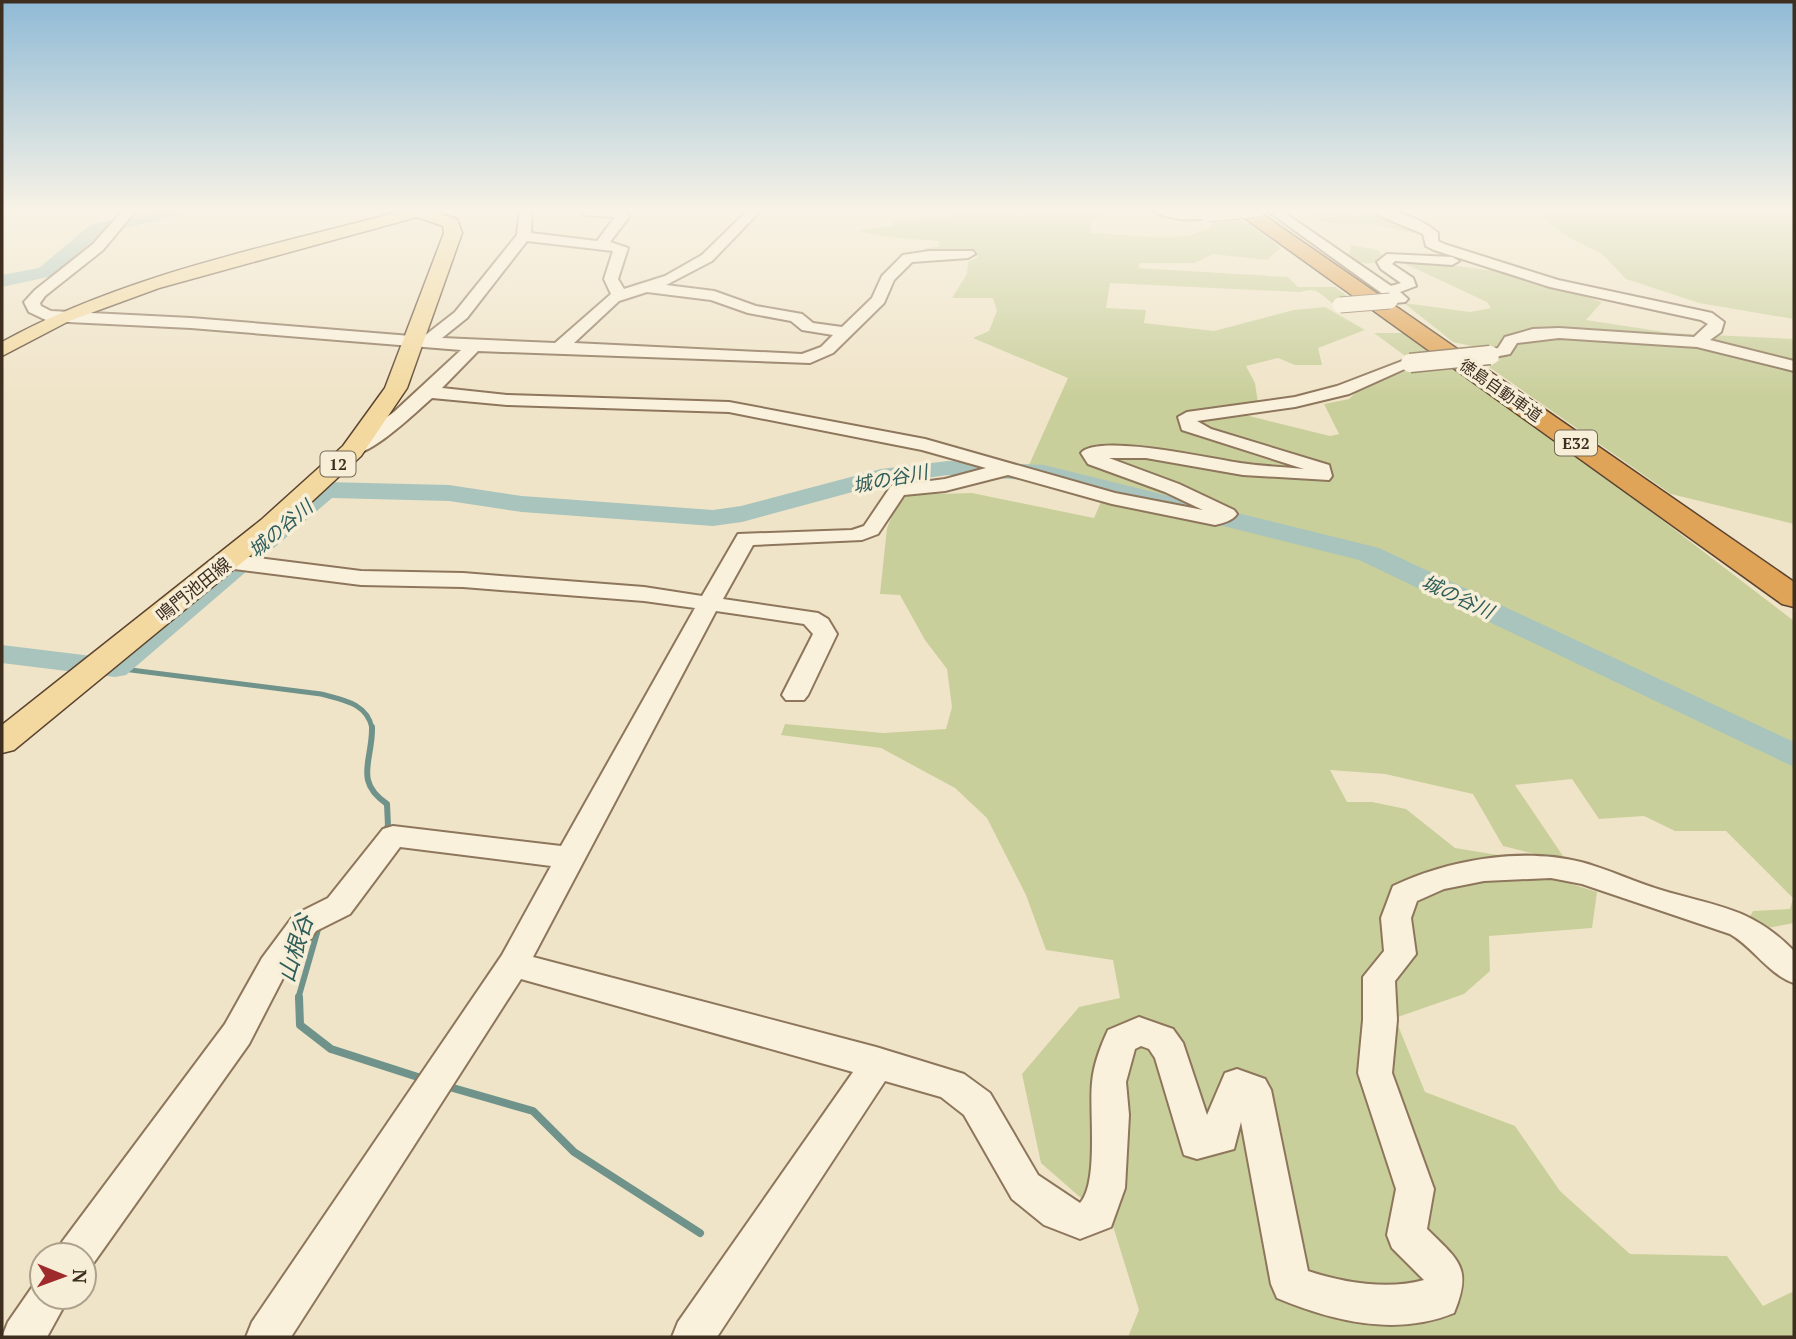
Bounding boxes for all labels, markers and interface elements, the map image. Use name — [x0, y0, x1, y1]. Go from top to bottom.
street label: 徳島自動車道 — [1455, 353, 1547, 427]
road number: E32 — [1555, 430, 1597, 456]
road number: 12 — [320, 452, 356, 477]
water label: 城の谷川 — [850, 458, 932, 498]
water label: 城の谷川 — [243, 493, 319, 562]
street label: 鳴門池田線 — [150, 551, 236, 627]
water label: 城の谷川 — [1418, 569, 1500, 624]
water label: 山根谷 — [270, 909, 320, 986]
north arrow — [28, 1241, 98, 1311]
text: N — [68, 1269, 93, 1284]

